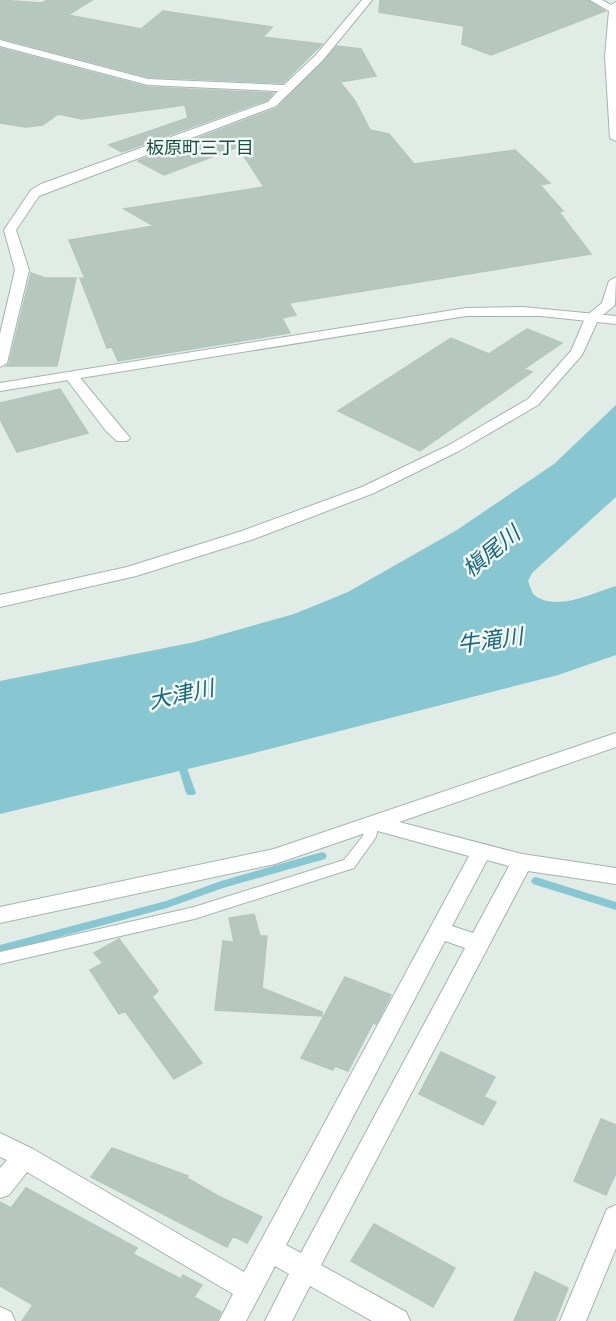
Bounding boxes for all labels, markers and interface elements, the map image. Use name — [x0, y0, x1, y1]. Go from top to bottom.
district label: 板原町三丁目 — [146, 137, 254, 157]
water label: 槇尾川 — [457, 519, 526, 581]
water label: 牛滝川 — [456, 622, 526, 656]
water label: 大津川 — [146, 674, 218, 713]

